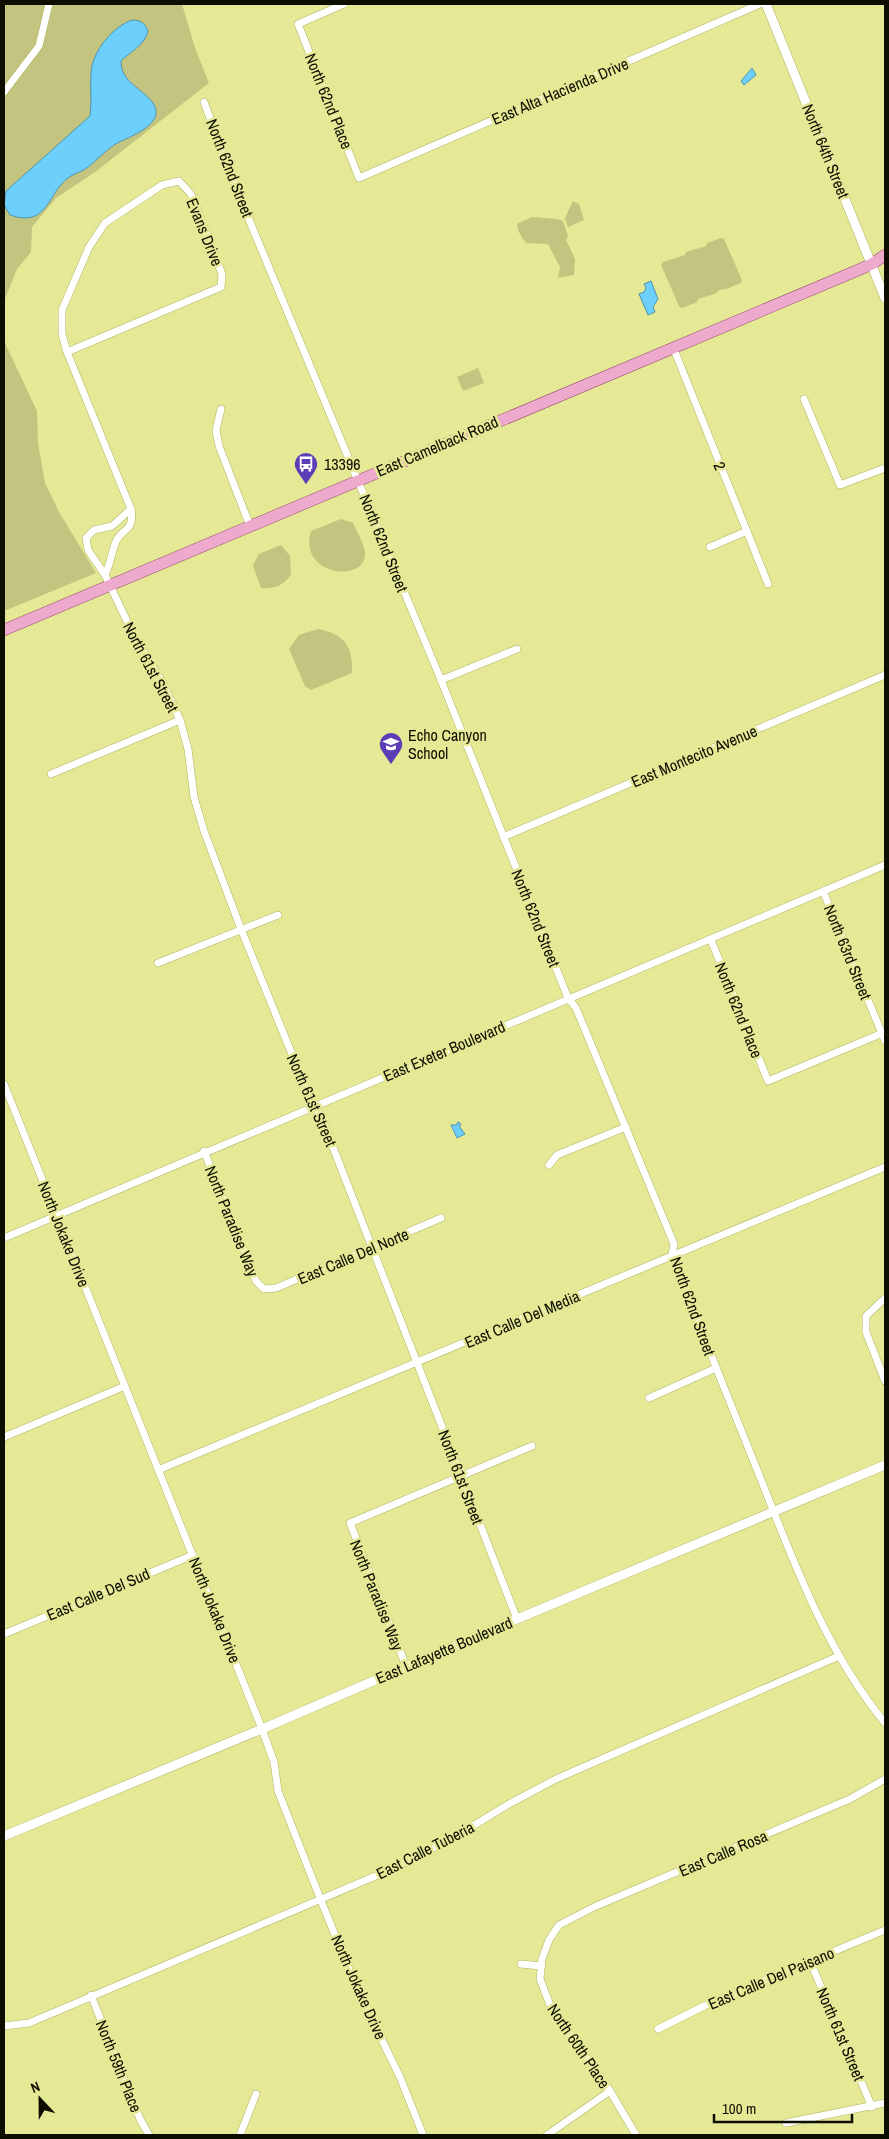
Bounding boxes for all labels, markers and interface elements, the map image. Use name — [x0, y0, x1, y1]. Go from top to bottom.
street label: North 62nd Place — [300, 50, 358, 152]
street label: East Alta Hacienda Drive — [488, 52, 632, 130]
street label: North 64th Street — [797, 101, 855, 202]
street label: North 62nd Street — [201, 116, 259, 221]
street label: Evans Drive — [181, 195, 229, 269]
street label: East Camelback Road — [373, 410, 501, 482]
bus stop icon: 13396 — [293, 451, 319, 485]
place label: 13396 — [324, 453, 360, 475]
street label: 2 — [708, 458, 732, 474]
street label: North 62nd Street — [354, 491, 414, 595]
street label: North 61st Street — [118, 618, 184, 716]
street label: East Montecito Avenue — [628, 720, 760, 792]
place label: Echo Canyon School — [408, 724, 487, 764]
school or university icon: Echo Canyon School — [378, 731, 404, 765]
street label: North 62nd Street — [506, 866, 566, 970]
street label: North 63rd Street — [819, 901, 877, 1003]
street label: North 62nd Place — [710, 959, 768, 1061]
street label: East Exeter Boulevard — [380, 1015, 508, 1087]
street label: North 61st Street — [282, 1050, 342, 1150]
street label: North Paradise Way — [200, 1162, 264, 1280]
street label: North Jokake Drive — [33, 1178, 95, 1290]
street label: East Calle Del Norte — [294, 1223, 412, 1289]
street label: North 62nd Street — [665, 1254, 721, 1359]
street label: East Calle Del Media — [461, 1285, 584, 1353]
street label: North 61st Street — [433, 1427, 489, 1528]
street label: North Paradise Way — [345, 1536, 409, 1654]
street label: North Jokake Drive — [184, 1554, 246, 1666]
street label: East Calle Del Sud — [43, 1562, 153, 1626]
street label: East Lafayette Boulevard — [372, 1611, 516, 1689]
street label: East Calle Tuberia — [372, 1816, 478, 1884]
street label: East Calle Rosa — [675, 1824, 771, 1882]
street label: North Jokake Drive — [326, 1931, 392, 2043]
street label: East Calle Del Paisano — [705, 1942, 837, 2014]
street label: North 61st Street — [811, 1984, 871, 2084]
street label: North 60th Place — [543, 1999, 615, 2093]
street label: North 59th Place — [90, 2017, 148, 2115]
north arrow — [15, 2074, 65, 2124]
text: N — [28, 2077, 42, 2097]
scale bar — [714, 2092, 852, 2124]
text: 100 m — [722, 2098, 756, 2119]

